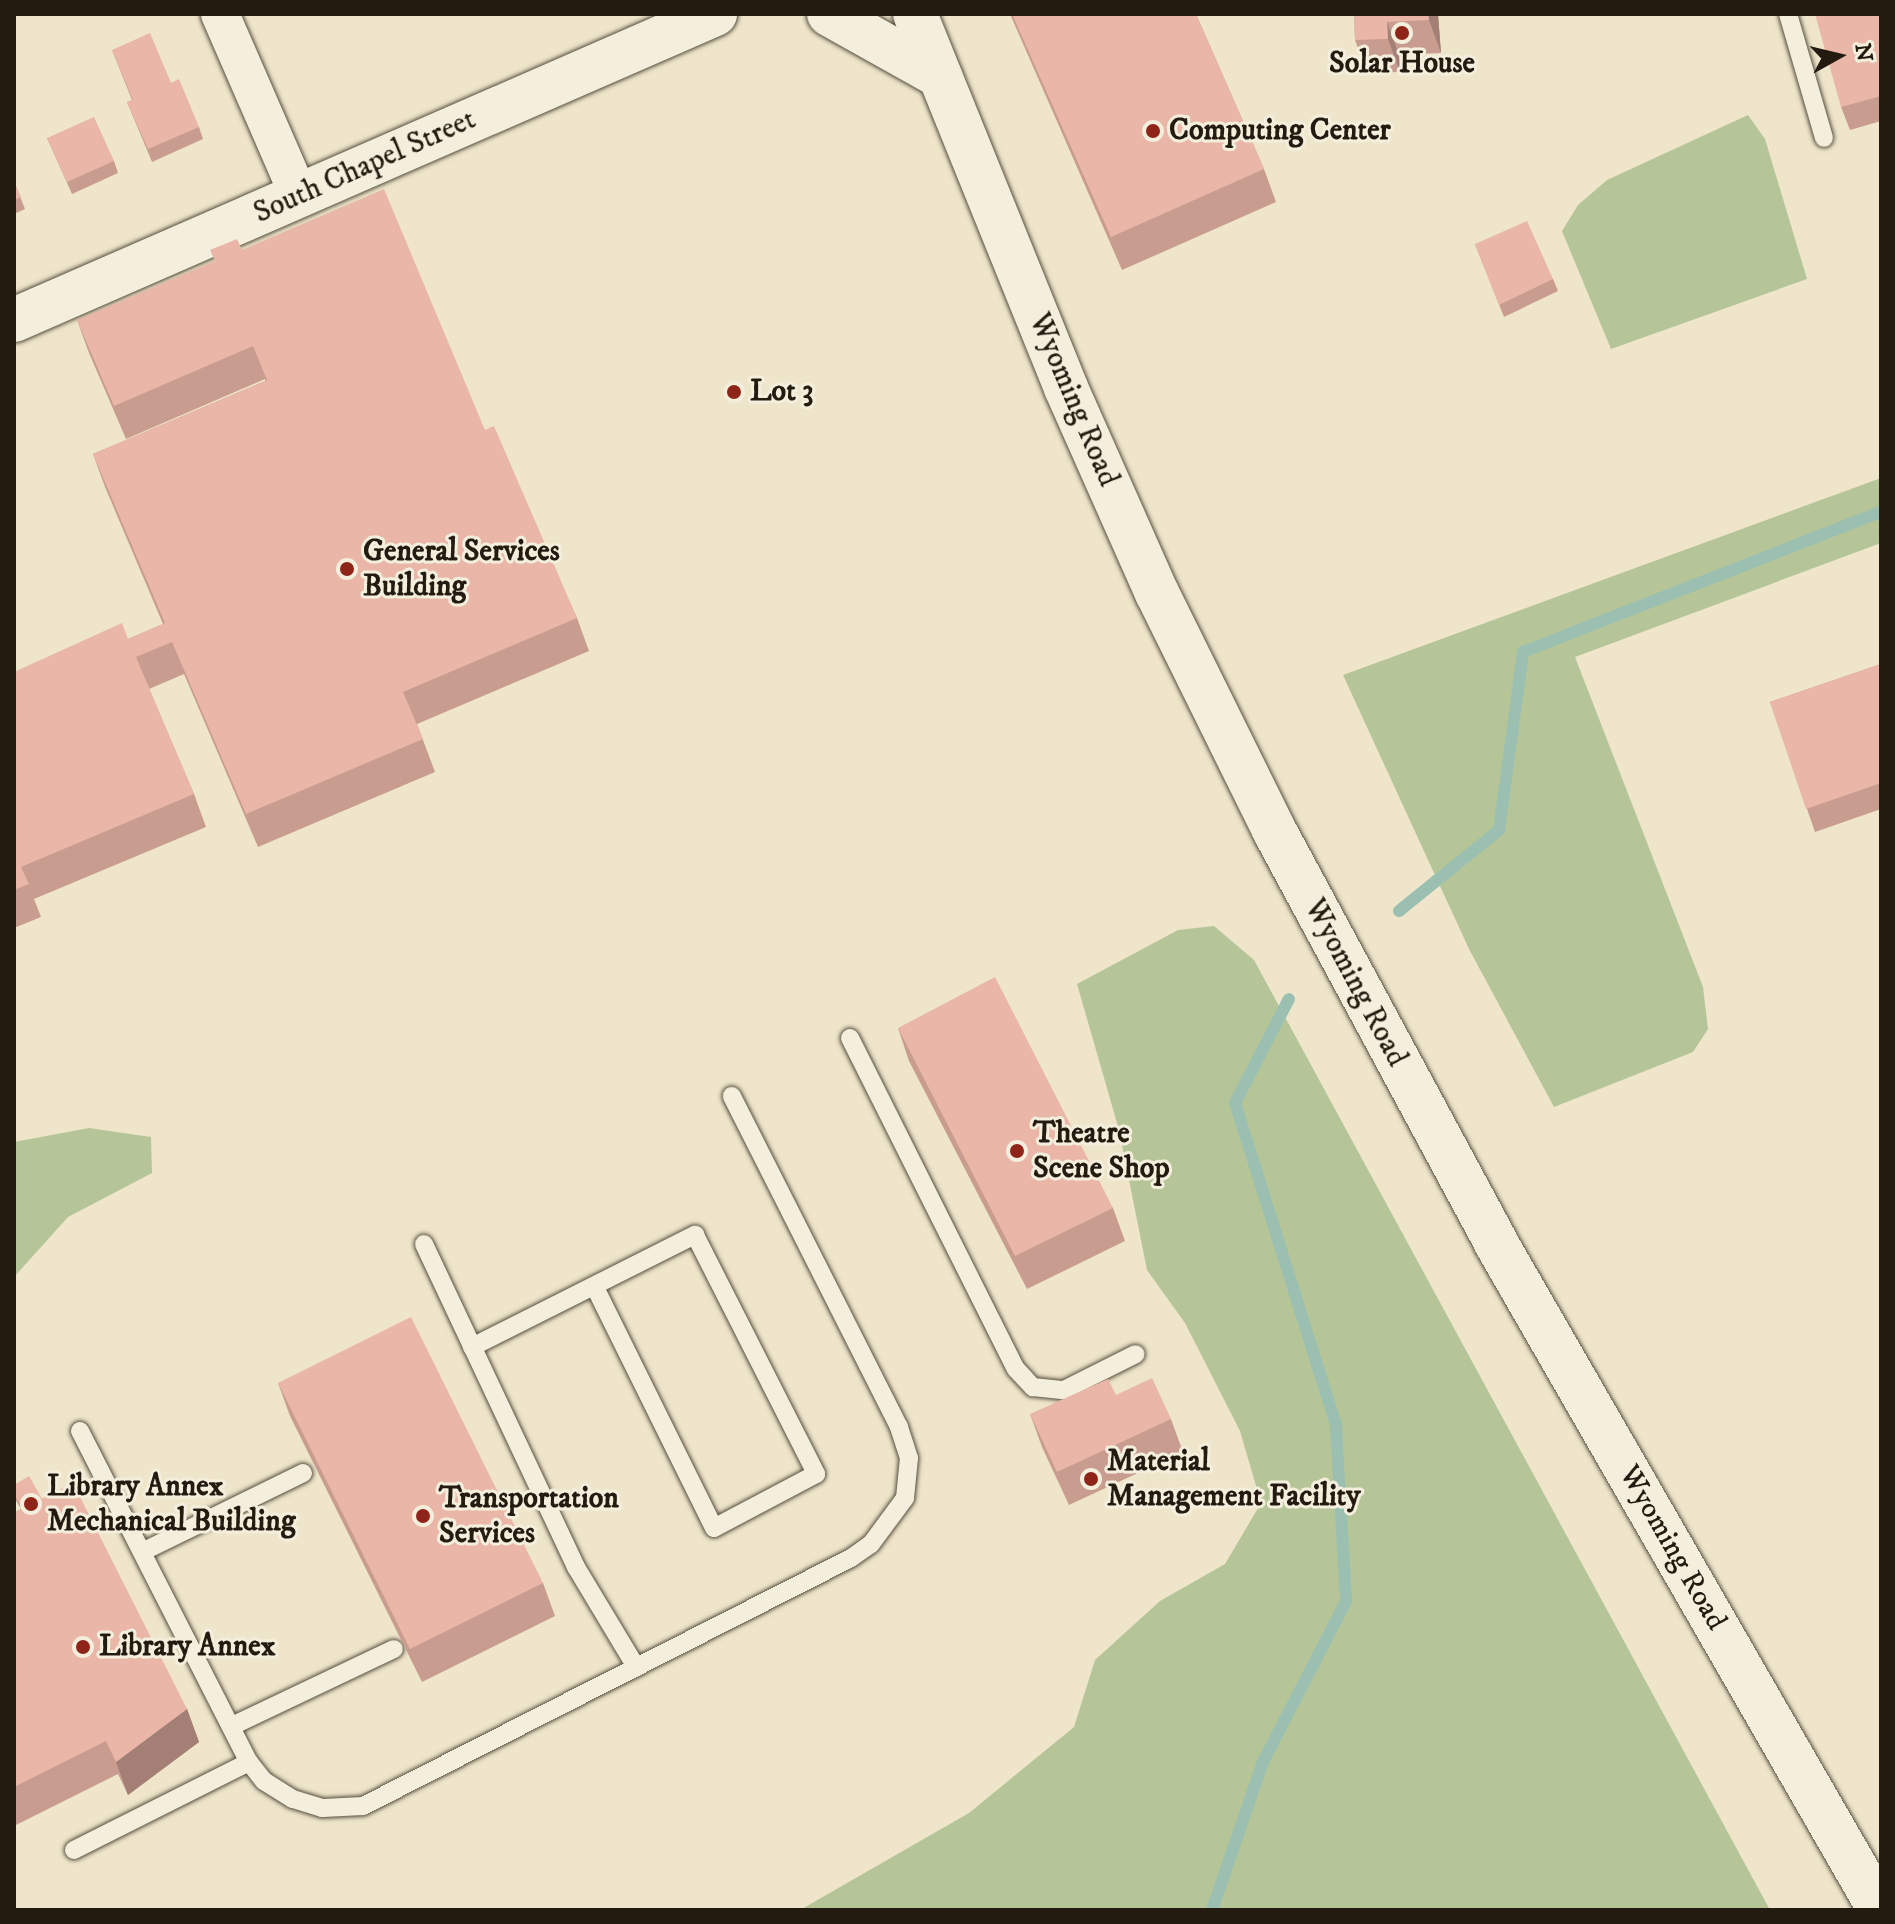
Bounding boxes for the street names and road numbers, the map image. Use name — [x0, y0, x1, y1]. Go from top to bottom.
street label: South Chapel Street — [249, 102, 481, 232]
street label: Wyoming Road — [1020, 308, 1126, 492]
street label: Wyoming Road — [1296, 893, 1414, 1073]
street label: Wyoming Road — [1610, 1459, 1734, 1637]

